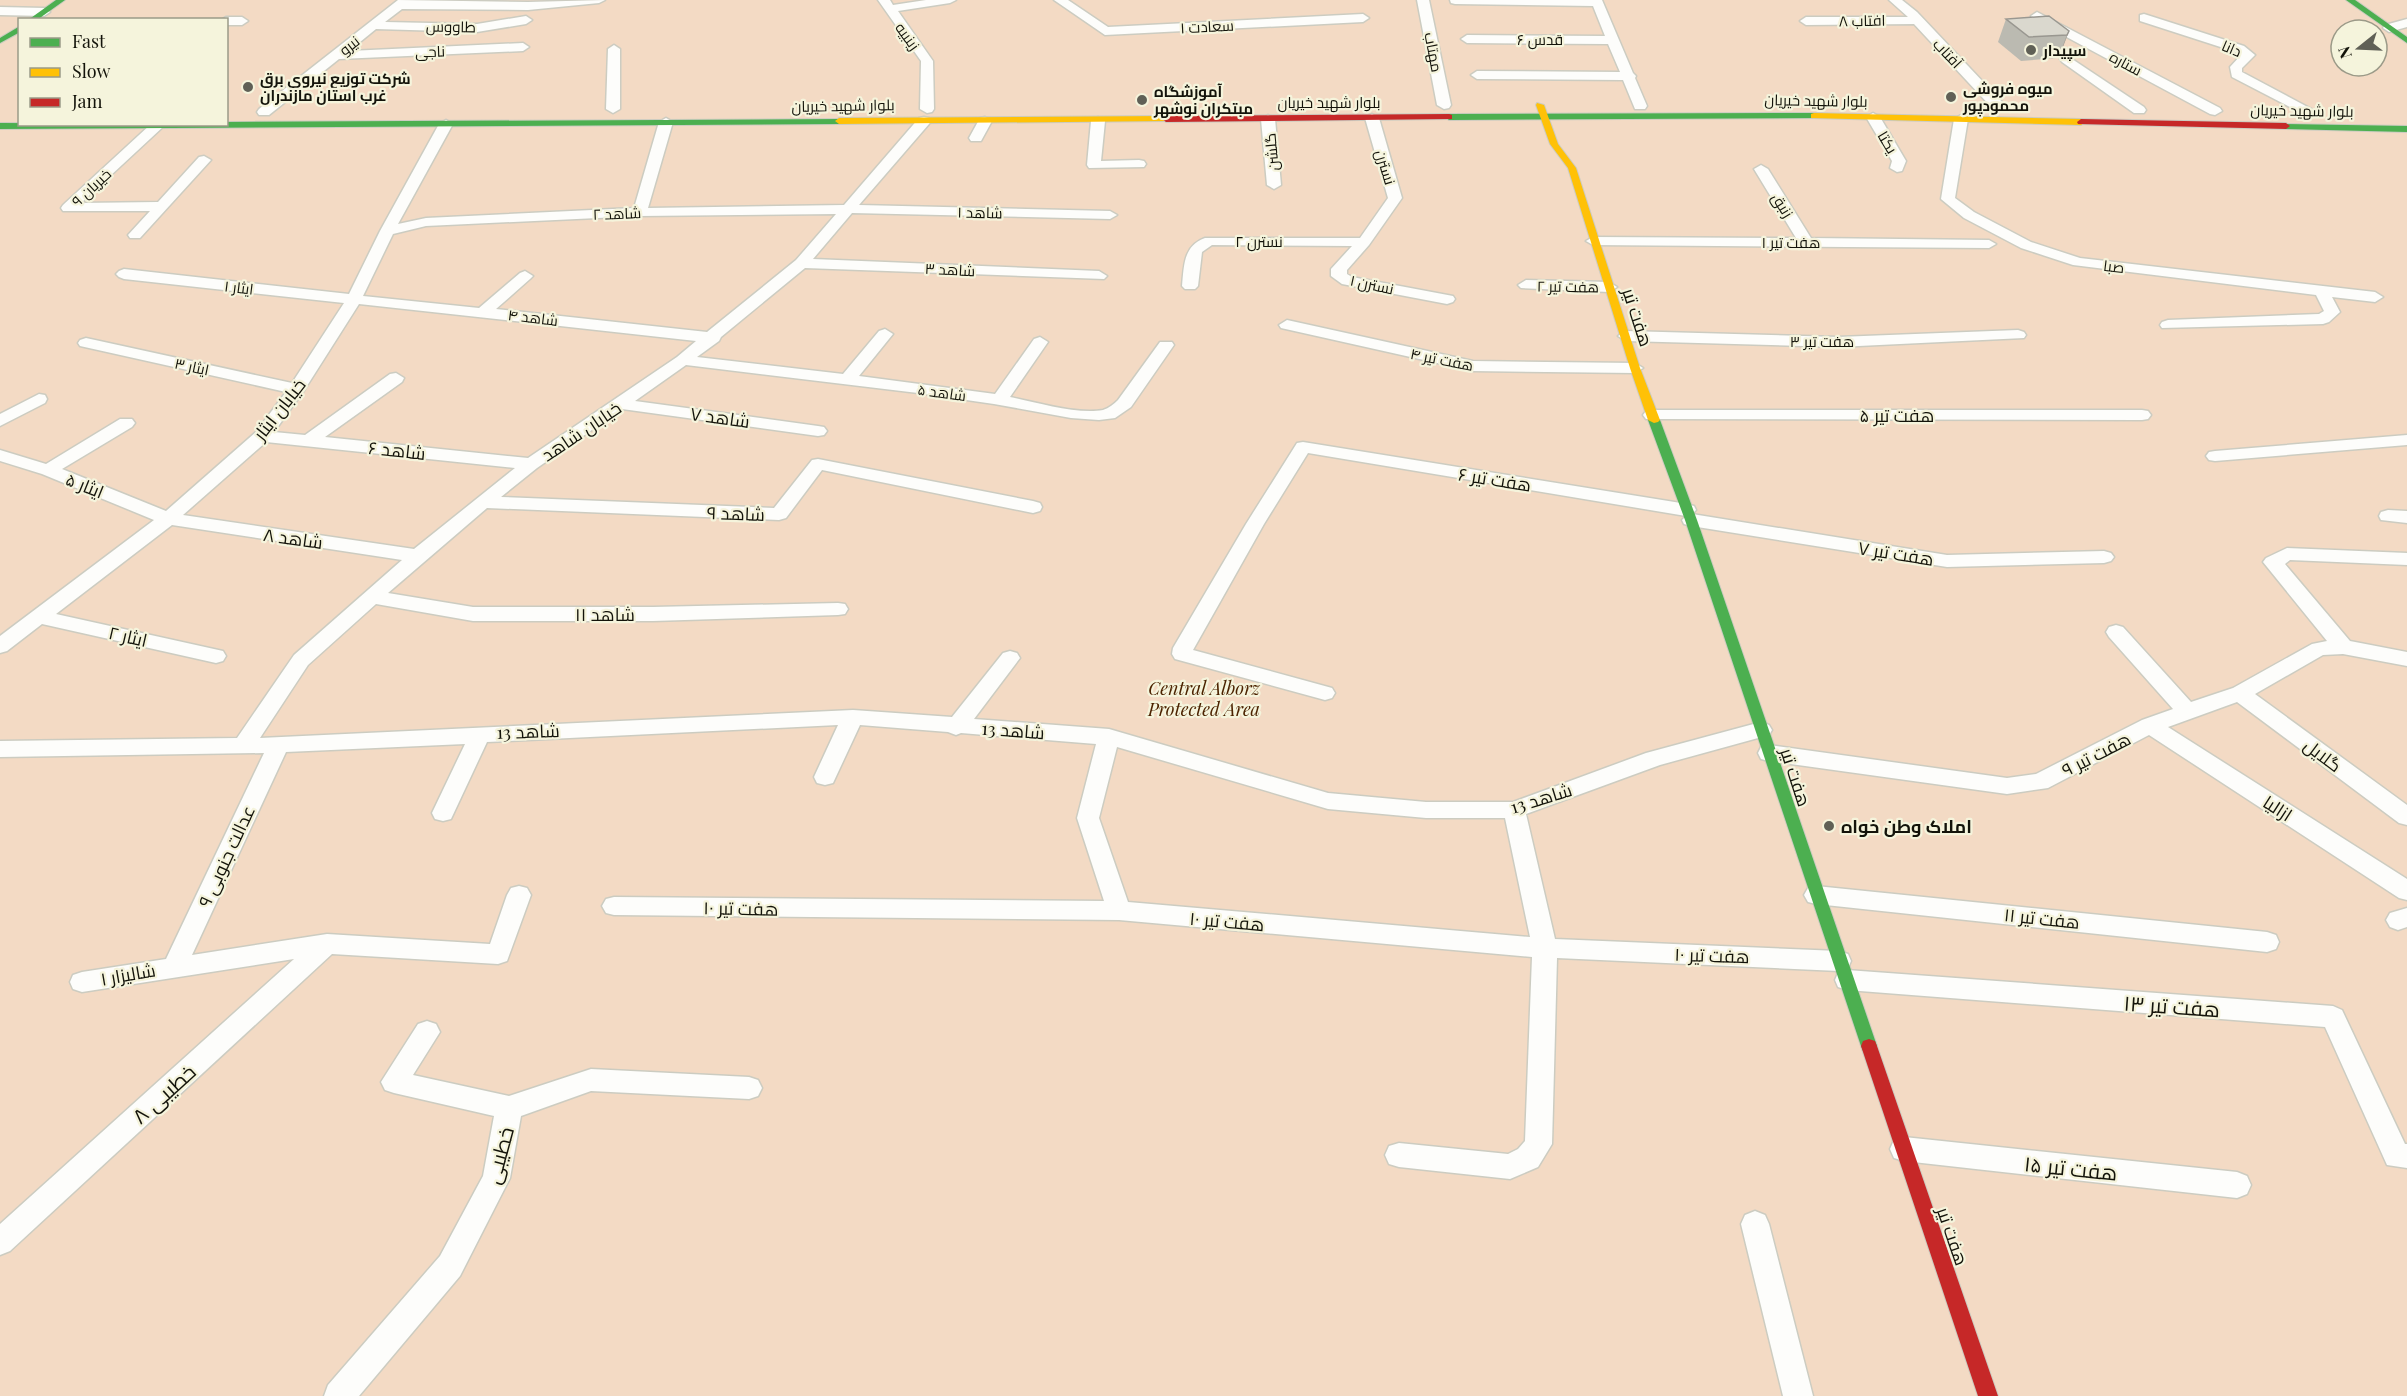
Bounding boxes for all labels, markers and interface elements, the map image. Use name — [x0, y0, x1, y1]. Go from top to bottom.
street label: افتاب ۸ — [1838, 10, 1886, 30]
street label: سعادت ۱ — [1180, 15, 1234, 37]
street label: طاووس — [426, 16, 476, 37]
legend — [18, 18, 228, 126]
street label: زینبیه — [891, 18, 925, 54]
north arrow — [2329, 18, 2389, 78]
text: Fast — [72, 29, 106, 53]
street label: قدس ۶ — [1517, 29, 1563, 50]
street label: مهتاب — [1419, 30, 1448, 74]
street label: نیرو — [335, 31, 363, 59]
street label: آفتاب — [1929, 34, 1967, 72]
street label: دانا — [2219, 35, 2245, 61]
street label: ناجی — [415, 40, 445, 63]
place label: سپیدار — [2042, 40, 2086, 61]
marker: سپیدار — [2024, 43, 2038, 57]
text: N — [2332, 44, 2356, 62]
street label: ستاره — [2106, 46, 2146, 80]
text: Slow — [72, 59, 110, 83]
place label: شرکت توزیع نیروی برق غرب استان مازندران — [260, 68, 411, 105]
place label: میوه فروشی محمودپور — [1962, 78, 2053, 117]
marker: شرکت توزیع نیروی برق غرب استان مازندران — [241, 80, 255, 94]
place label: آموزشگاه مبتکران نوشهر — [1153, 81, 1253, 118]
text: Jam — [71, 89, 102, 113]
street label: بلوار شهید خیریان — [1764, 89, 1868, 112]
marker: میوه فروشی محمودپور — [1944, 90, 1958, 104]
street label: بلوار شهید خیریان — [1277, 92, 1381, 113]
marker: آموزشگاه مبتکران نوشهر — [1135, 93, 1149, 107]
street label: بلوار شهید خیریان — [791, 94, 895, 117]
street label: بلوار شهید خیریان — [2250, 99, 2354, 122]
street label: یکتا — [1874, 127, 1902, 157]
street label: گلشن — [1259, 132, 1284, 172]
street label: نسترن — [1370, 147, 1401, 187]
street label: خیریان ۹ — [67, 164, 116, 211]
street label: زنبق — [1767, 189, 1798, 222]
street label: شاهد ۲ — [592, 202, 642, 224]
street label: شاهد ۱ — [957, 202, 1003, 222]
street label: نسترن ۲ — [1235, 231, 1283, 252]
street label: هفت تیر ۱ — [1762, 232, 1820, 252]
street label: صبا — [2102, 255, 2126, 277]
street label: شاهد ۳ — [924, 258, 976, 280]
street label: نسترن ۱ — [1348, 270, 1396, 299]
street label: ایثار ۱ — [223, 275, 255, 299]
street label: هفت تیر ۲ — [1537, 275, 1599, 297]
street label: هفت تیر — [1617, 284, 1659, 349]
street label: شاهد ۴ — [507, 304, 559, 330]
street label: هفت تیر ۳ — [1790, 331, 1854, 351]
street label: هفت تیر ۴ — [1409, 343, 1475, 375]
street label: ایثار ۳ — [173, 353, 211, 379]
street label: خیابان ایثار — [247, 373, 311, 446]
street label: شاهد ۵ — [916, 379, 968, 405]
street label: خیابان شاهد — [536, 396, 626, 466]
street label: شاهد ۷ — [689, 401, 751, 433]
street label: هفت تیر ۵ — [1860, 403, 1934, 427]
street label: شاهد ۶ — [367, 435, 427, 465]
street label: هفت تیر ۶ — [1457, 461, 1533, 497]
street label: ایثار ۵ — [62, 467, 108, 503]
street label: شاهد ۹ — [707, 500, 765, 526]
street label: شاهد ۸ — [262, 522, 324, 554]
street label: هفت تیر ۷ — [1856, 535, 1936, 571]
street label: شاهد ۱۱ — [575, 602, 635, 626]
street label: ایثار ۲ — [106, 620, 150, 652]
park label: Central Alborz Protected Area — [1147, 676, 1261, 721]
street label: شاهد 13 — [981, 716, 1045, 744]
street label: شاهد 13 — [496, 718, 560, 744]
street label: هفت تیر ۹ — [2057, 726, 2135, 782]
street label: گلایل — [2299, 733, 2347, 777]
street label: هفت تیر — [1775, 744, 1817, 809]
street label: شاهد 13 — [1507, 777, 1575, 819]
street label: ازالیا — [2259, 790, 2297, 826]
street label: عدالت جنوبی ۹ — [192, 801, 260, 911]
place label: املاک وطن خواه — [1841, 814, 1972, 838]
marker: املاک وطن خواه — [1822, 819, 1836, 833]
street label: هفت تیر ۱۰ — [703, 895, 779, 921]
street label: هفت تیر ۱۱ — [2003, 902, 2081, 934]
street label: هفت تیر ۱۰ — [1189, 906, 1265, 936]
street label: هفت تیر ۱۰ — [1674, 942, 1750, 968]
street label: شالیزار ۱ — [99, 957, 157, 991]
street label: هفت تیر ۱۳ — [2123, 988, 2221, 1022]
street label: خطیبی ۸ — [125, 1057, 202, 1130]
street label: خطیبی — [477, 1123, 520, 1187]
street label: هفت تیر ۱۵ — [2023, 1148, 2119, 1186]
street label: هفت تیر — [1931, 1203, 1974, 1269]

